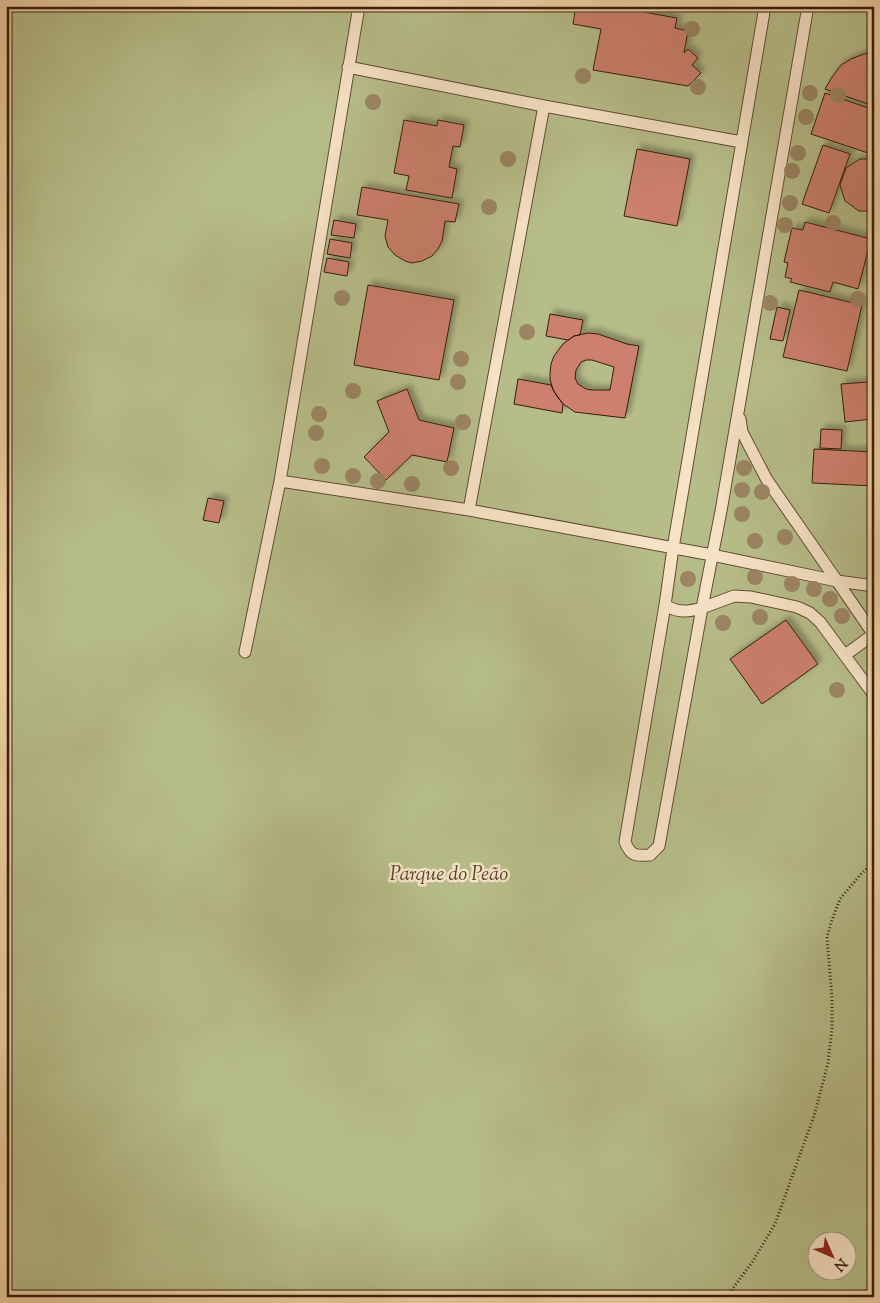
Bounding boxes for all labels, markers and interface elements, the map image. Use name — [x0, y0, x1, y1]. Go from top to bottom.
park label: Parque do Peão — [390, 861, 508, 890]
north arrow — [808, 1230, 858, 1280]
text: N — [829, 1253, 851, 1275]

